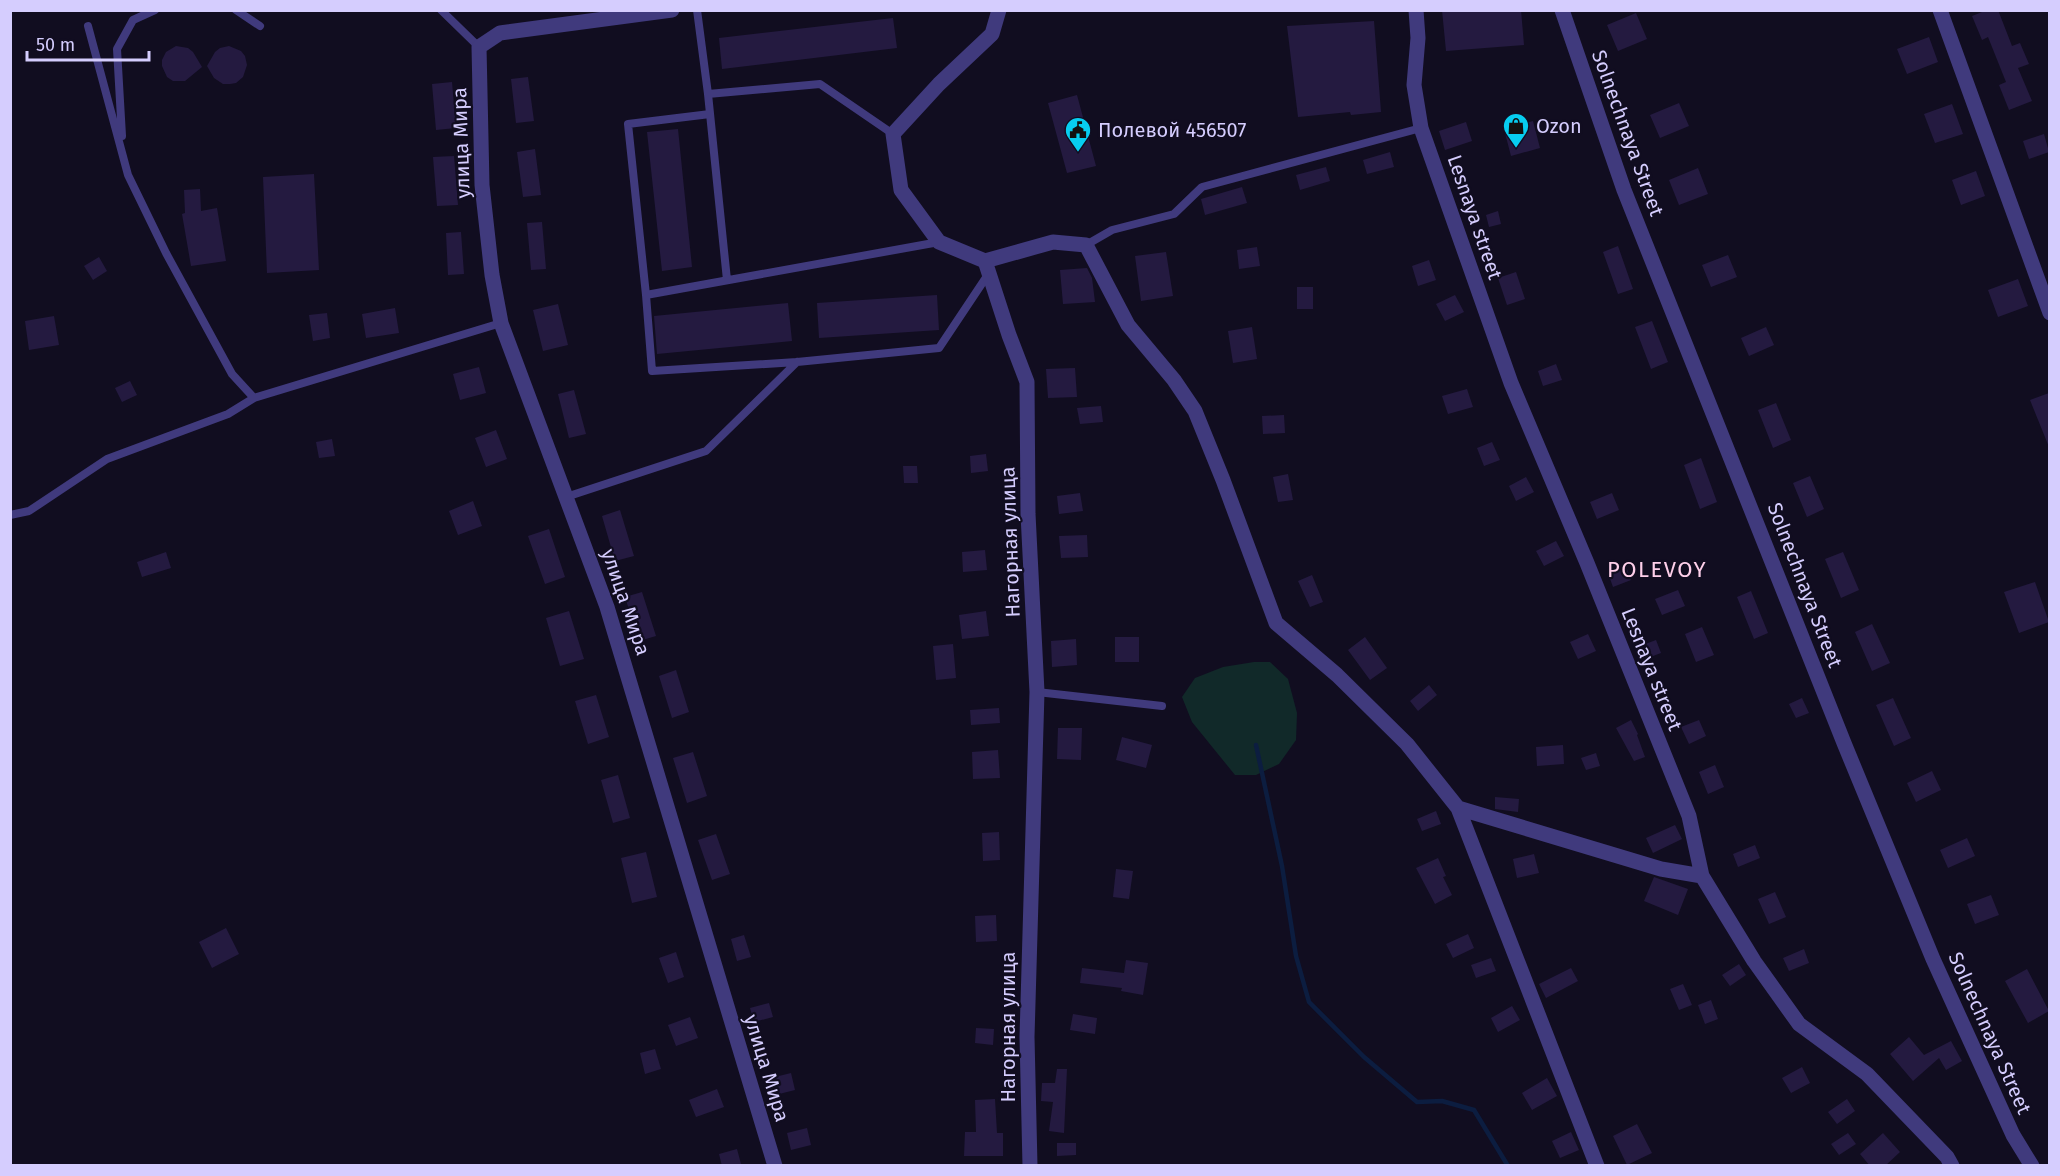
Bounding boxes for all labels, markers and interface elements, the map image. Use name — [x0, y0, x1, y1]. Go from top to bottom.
scale bar — [27, 24, 148, 62]
text: 50 m — [36, 34, 75, 56]
street label: Solnechnaya Street — [1587, 47, 1669, 220]
street label: улица Мира — [447, 87, 475, 199]
shop icon: Ozon — [1501, 111, 1531, 149]
place label: Ozon — [1536, 114, 1582, 138]
public building icon: Полевой 456507 — [1063, 115, 1093, 153]
place label: Полевой 456507 — [1098, 118, 1246, 142]
street label: Lesnaya street — [1442, 151, 1508, 283]
street label: Нагорная улица — [995, 466, 1025, 618]
street label: Solnechnaya Street — [1763, 499, 1848, 672]
street label: улица Мира — [597, 546, 655, 658]
district label: POLEVOY — [1607, 556, 1707, 583]
street label: Lesnaya street — [1616, 604, 1688, 735]
street label: Solnechnaya Street — [1944, 948, 2037, 1118]
street label: Нагорная улица — [996, 952, 1020, 1102]
street label: улица Мира — [739, 1011, 795, 1125]

